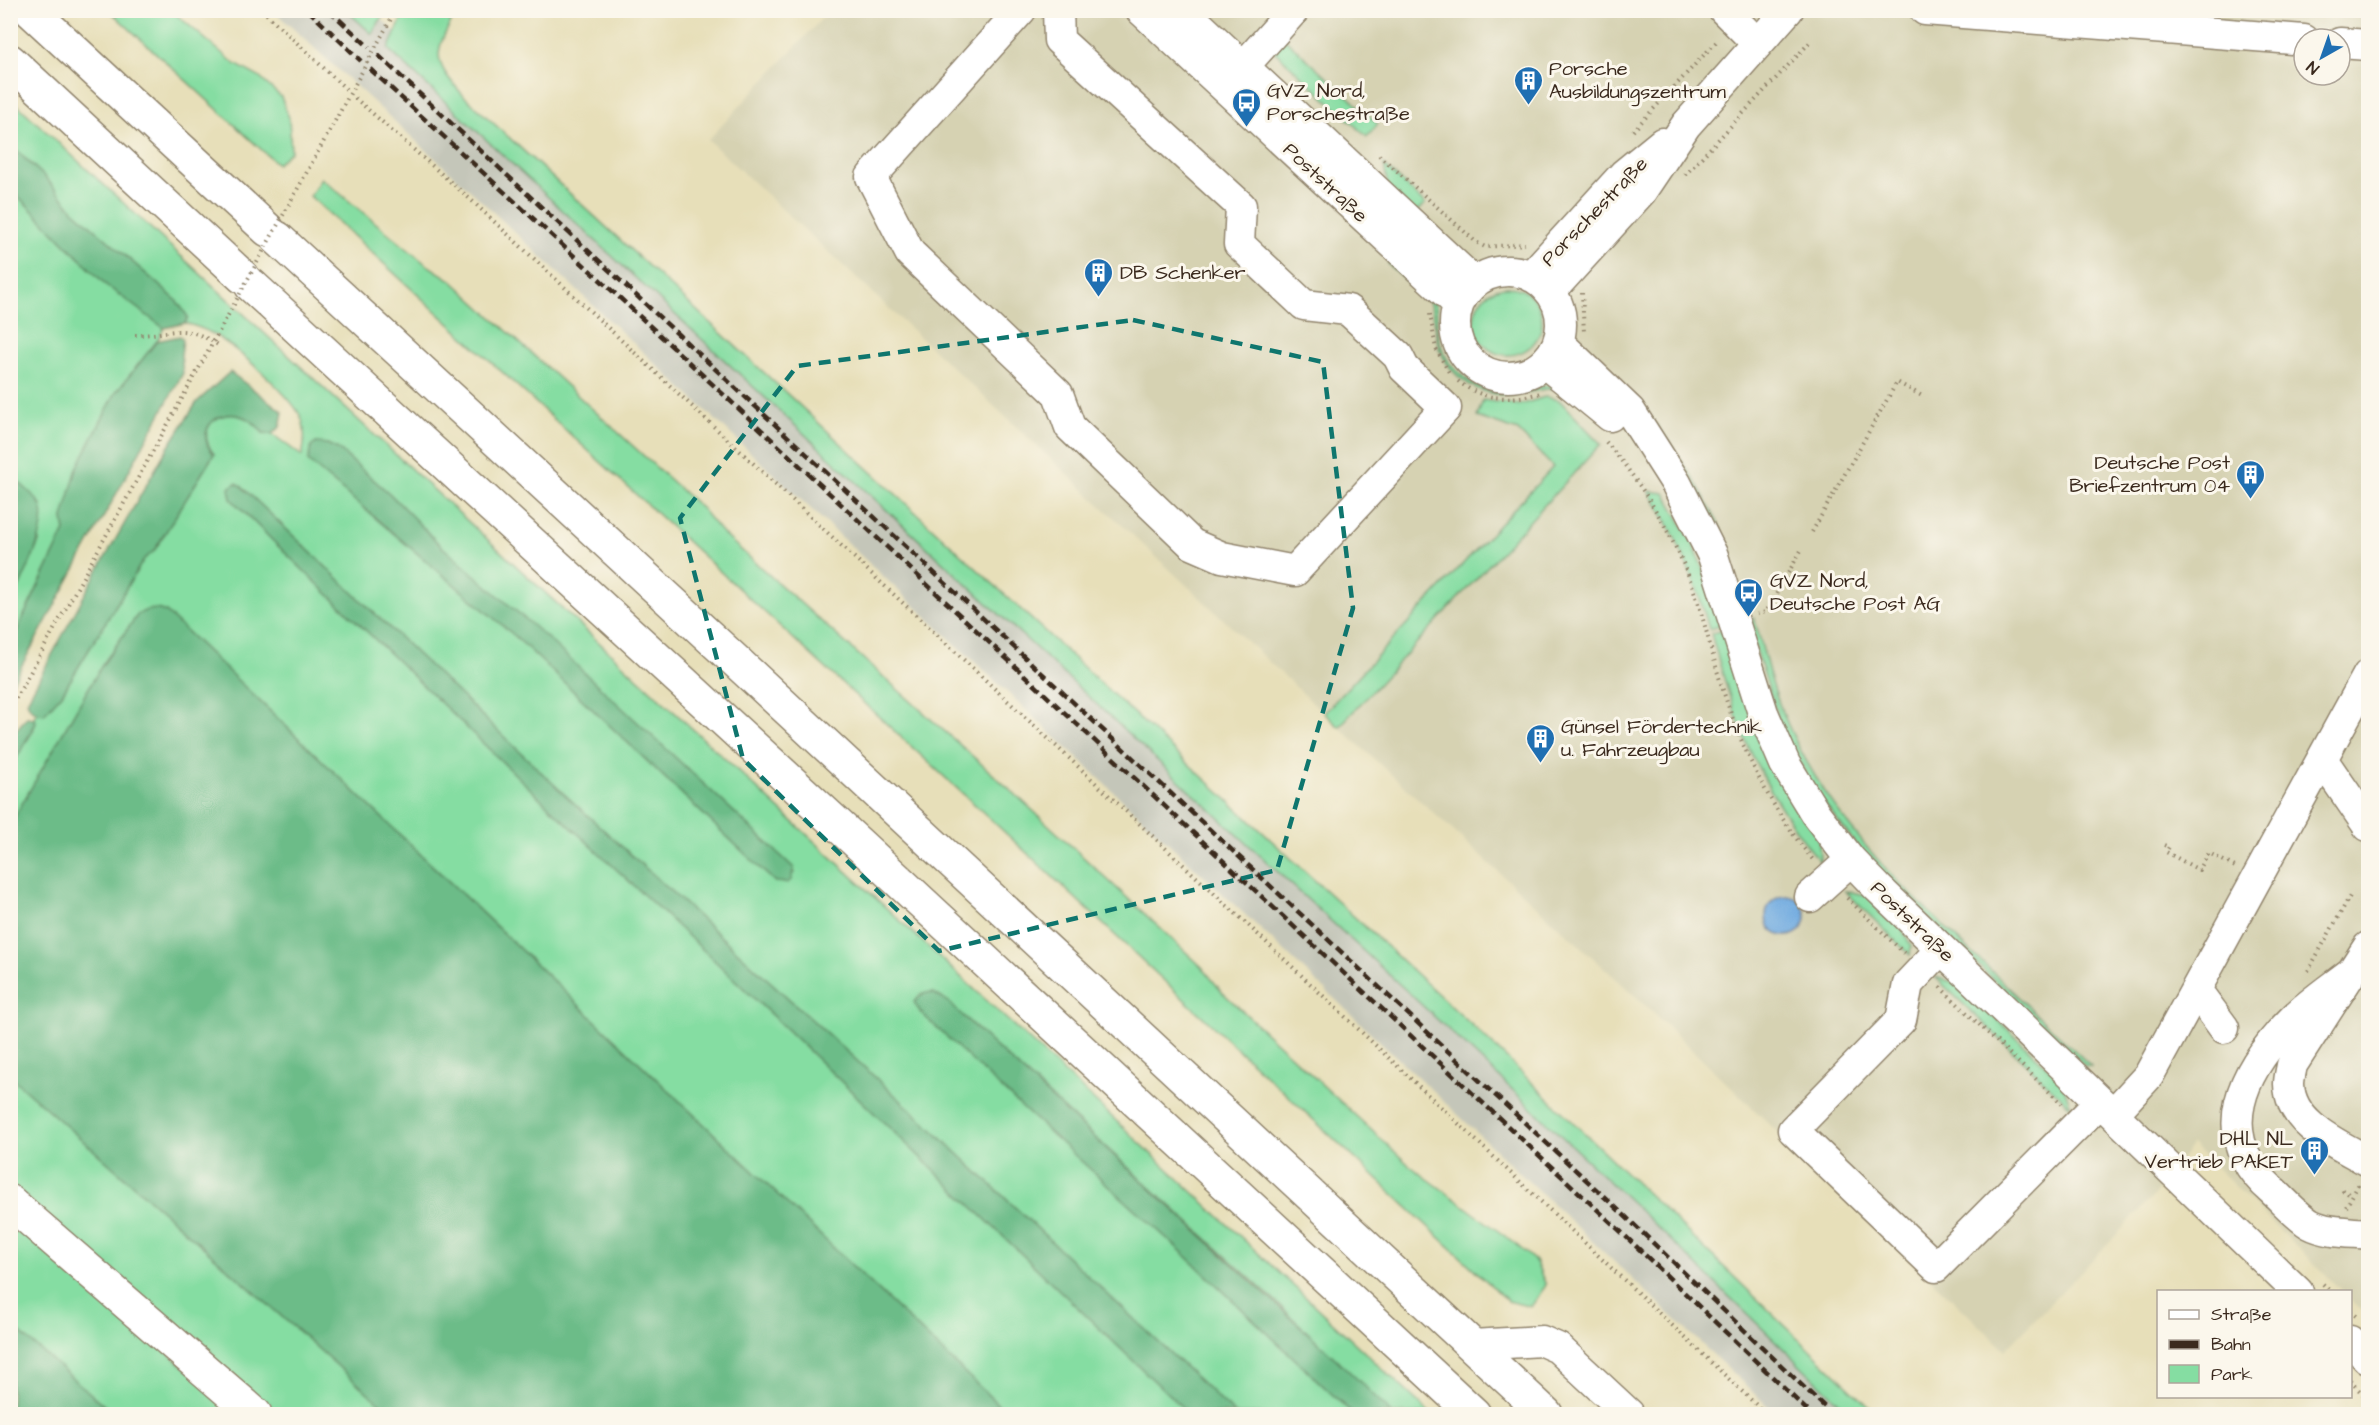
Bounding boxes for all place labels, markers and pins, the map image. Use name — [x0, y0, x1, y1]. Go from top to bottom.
place label: Porsche Ausbildungszentrum — [1549, 55, 1726, 107]
building icon: Porsche Ausbildungszentrum — [1512, 64, 1544, 106]
place label: GVZ Nord, Porschestraße — [1267, 77, 1410, 128]
bus stop icon: GVZ Nord, Porschestraße — [1230, 86, 1262, 128]
building icon: DB Schenker — [1083, 256, 1115, 298]
place label: DB Schenker — [1120, 259, 1246, 287]
place label: Deutsche Post Briefzentrum 04 — [2069, 449, 2230, 500]
building icon: Deutsche Post Briefzentrum 04 — [2235, 458, 2267, 500]
place label: GVZ Nord, Deutsche Post AG — [1770, 567, 1940, 618]
bus stop icon: GVZ Nord, Deutsche Post AG — [1733, 576, 1765, 618]
place label: Günsel Fördertechnik u. Fahrzeugbau — [1561, 713, 1762, 765]
building icon: Günsel Fördertechnik u. Fahrzeugbau — [1524, 722, 1556, 764]
place label: DHL NL Vertrieb PAKET — [2144, 1125, 2294, 1176]
building icon: DHL NL Vertrieb PAKET — [2298, 1134, 2330, 1176]

